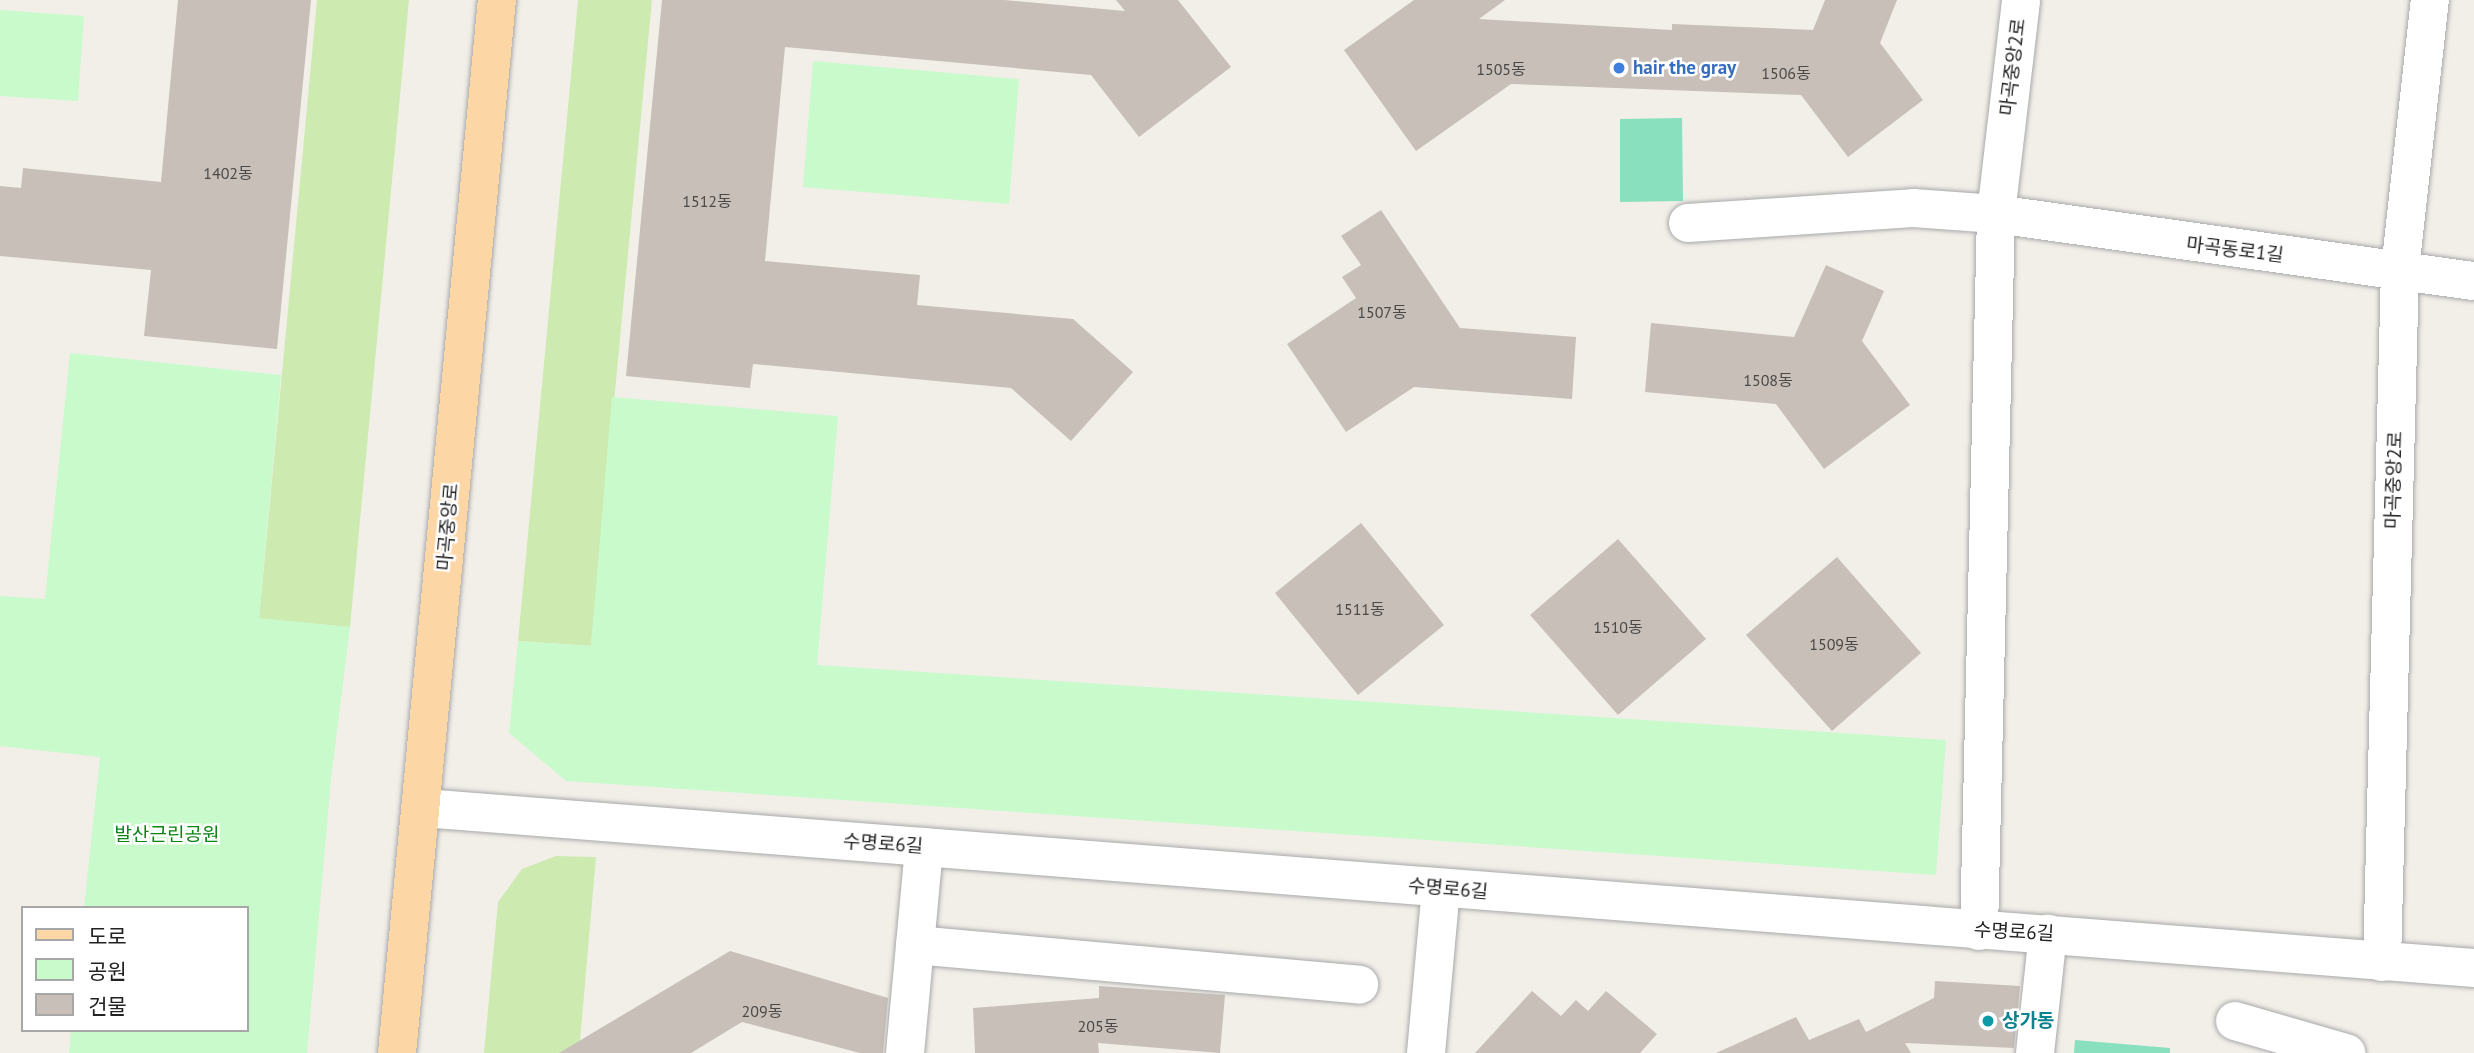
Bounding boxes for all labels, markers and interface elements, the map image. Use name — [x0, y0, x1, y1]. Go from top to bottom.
street label: 마곡중앙2로 — [1996, 17, 2030, 117]
place label: hair the gray — [1633, 57, 1736, 79]
house number: 1505동 — [1476, 59, 1526, 79]
marker: hair the gray — [1611, 60, 1627, 76]
house number: 1506동 — [1761, 63, 1811, 83]
house number: 1402동 — [203, 163, 253, 183]
house number: 1512동 — [682, 191, 732, 211]
street label: 마곡동로1길 — [2185, 233, 2285, 267]
house number: 1507동 — [1357, 302, 1407, 322]
house number: 1508동 — [1743, 370, 1793, 390]
street label: 마곡중앙2로 — [2381, 431, 2407, 529]
street label: 마곡중앙로 — [433, 482, 463, 572]
house number: 1511동 — [1335, 599, 1385, 619]
house number: 1510동 — [1593, 617, 1643, 637]
house number: 1509동 — [1809, 634, 1859, 654]
park label: 발산근린공원 — [115, 824, 219, 846]
street label: 수명로6길 — [842, 830, 924, 858]
street label: 수명로6길 — [1407, 874, 1489, 904]
legend — [21, 906, 248, 1032]
street label: 수명로6길 — [1973, 919, 2055, 945]
text: 도로 — [88, 923, 127, 950]
text: 공원 — [88, 958, 127, 985]
text: 건물 — [88, 993, 127, 1020]
house number: 209동 — [742, 1001, 782, 1021]
place label: 상가동 — [2002, 1010, 2054, 1032]
marker: 상가동 — [1980, 1013, 1996, 1029]
house number: 205동 — [1078, 1016, 1118, 1036]

